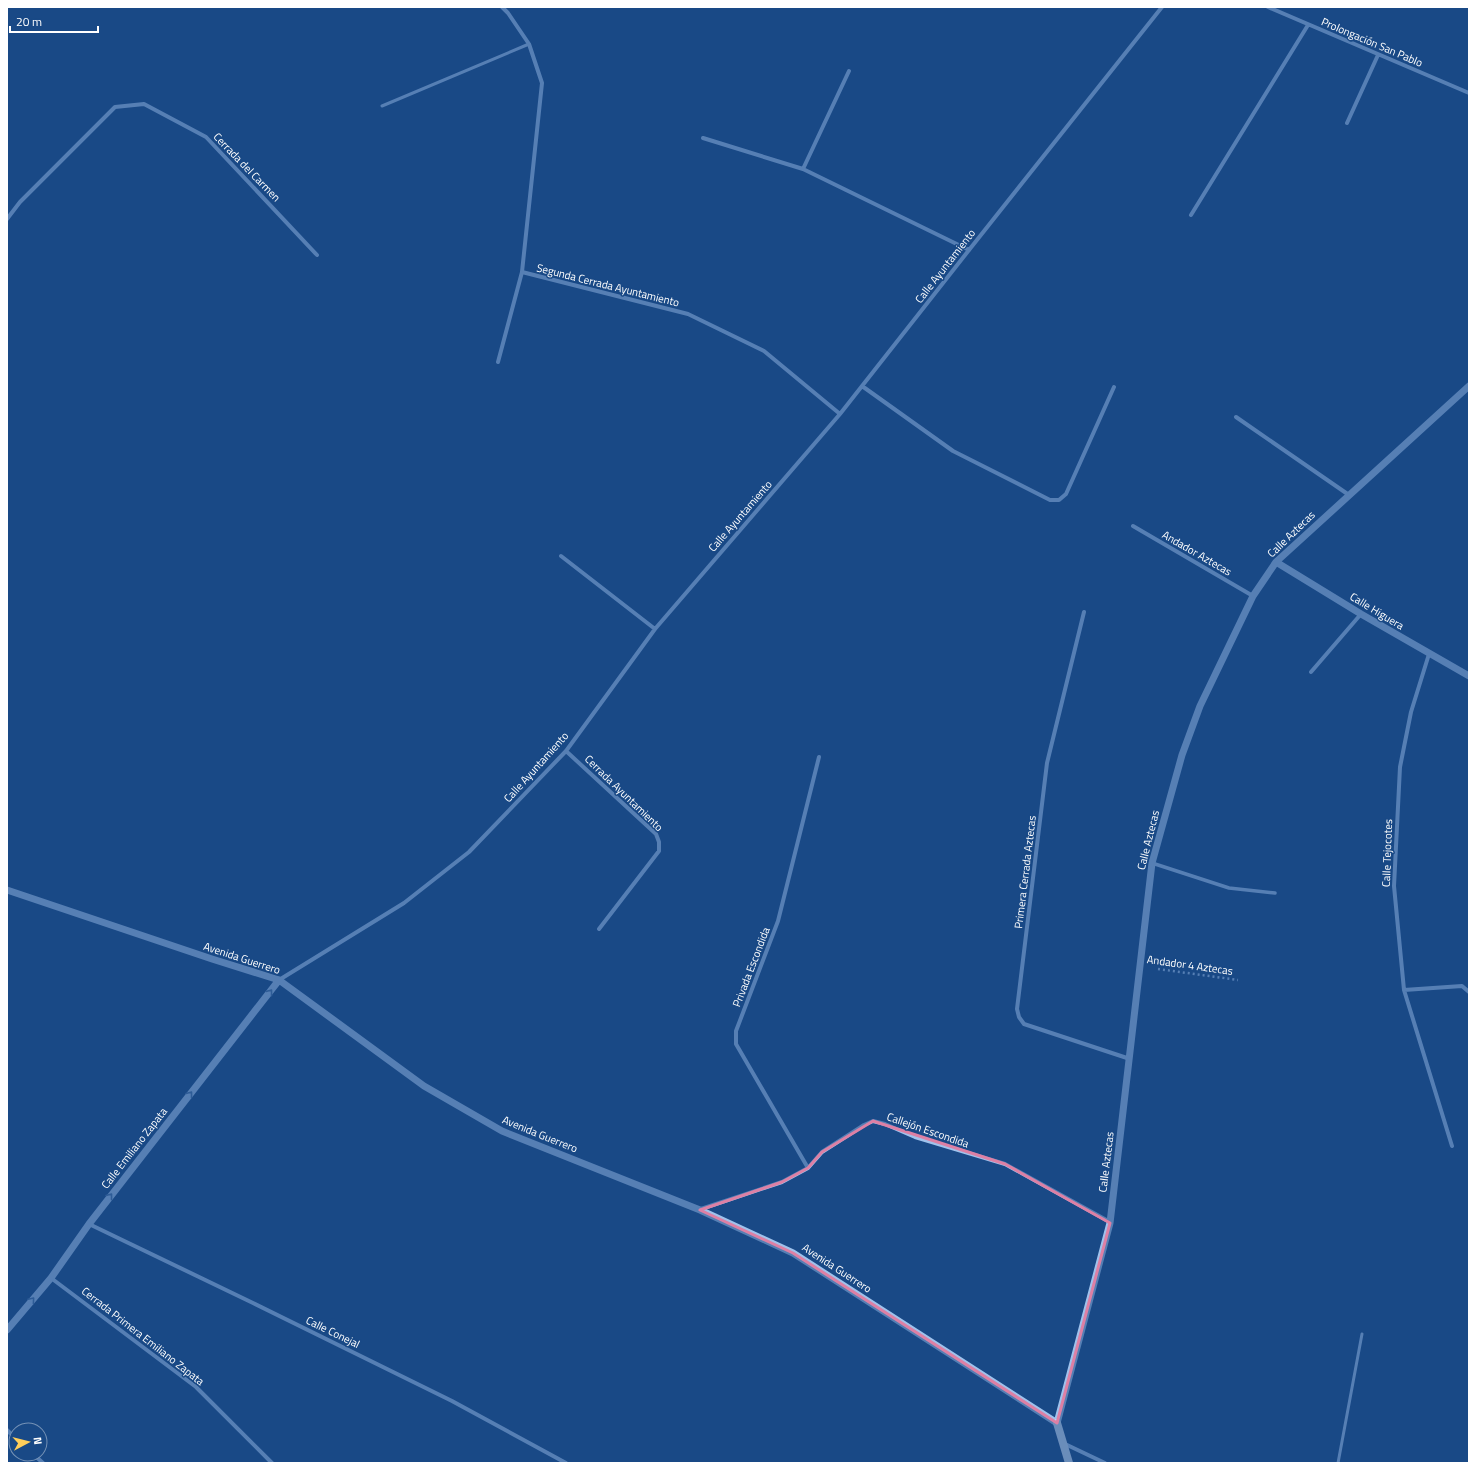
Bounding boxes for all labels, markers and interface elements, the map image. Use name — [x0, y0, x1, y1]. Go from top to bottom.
scale bar — [10, 8, 98, 34]
text: 20 m — [16, 12, 42, 31]
street label: Prolongación San Pablo — [1319, 13, 1425, 71]
street label: Cerrada del Carmen — [210, 129, 284, 205]
street label: Calle Ayuntamiento — [911, 225, 979, 306]
street label: Segunda Cerrada Ayuntamiento — [535, 260, 681, 311]
street label: Calle Ayuntamiento — [704, 477, 776, 555]
street label: Calle Aztecas — [1264, 507, 1318, 561]
street label: Andador Aztecas — [1159, 527, 1235, 579]
street label: Calle Higuera — [1347, 588, 1408, 634]
street label: Calle Ayuntamiento — [500, 728, 572, 806]
street label: Cerrada Ayuntamiento — [581, 751, 667, 835]
street label: Calle Aztecas — [1133, 808, 1163, 872]
street label: Primera Cerrada Aztecas — [1010, 814, 1040, 930]
street label: Calle Tejocotes — [1378, 819, 1396, 887]
street label: Privada Escondida — [728, 924, 774, 1009]
street label: Avenida Guerrero — [202, 938, 283, 978]
street label: Andador 4 Aztecas — [1146, 951, 1234, 979]
one-way arrow — [266, 989, 273, 996]
one-way arrow — [186, 1091, 193, 1098]
street label: Calle Emiliano Zapata — [97, 1104, 171, 1192]
street label: Callejón Escondida — [885, 1108, 972, 1152]
street label: Avenida Guerrero — [500, 1112, 580, 1156]
street label: Calle Aztecas — [1094, 1131, 1118, 1193]
one-way arrow — [105, 1194, 112, 1201]
street label: Avenida Guerrero — [799, 1240, 875, 1297]
street label: Cerrada Primera Emiliano Zapata — [78, 1283, 208, 1389]
one-way arrow — [28, 1298, 35, 1305]
street label: Calle Conejal — [303, 1312, 363, 1352]
north arrow — [8, 1422, 48, 1462]
text: N — [30, 1436, 46, 1446]

